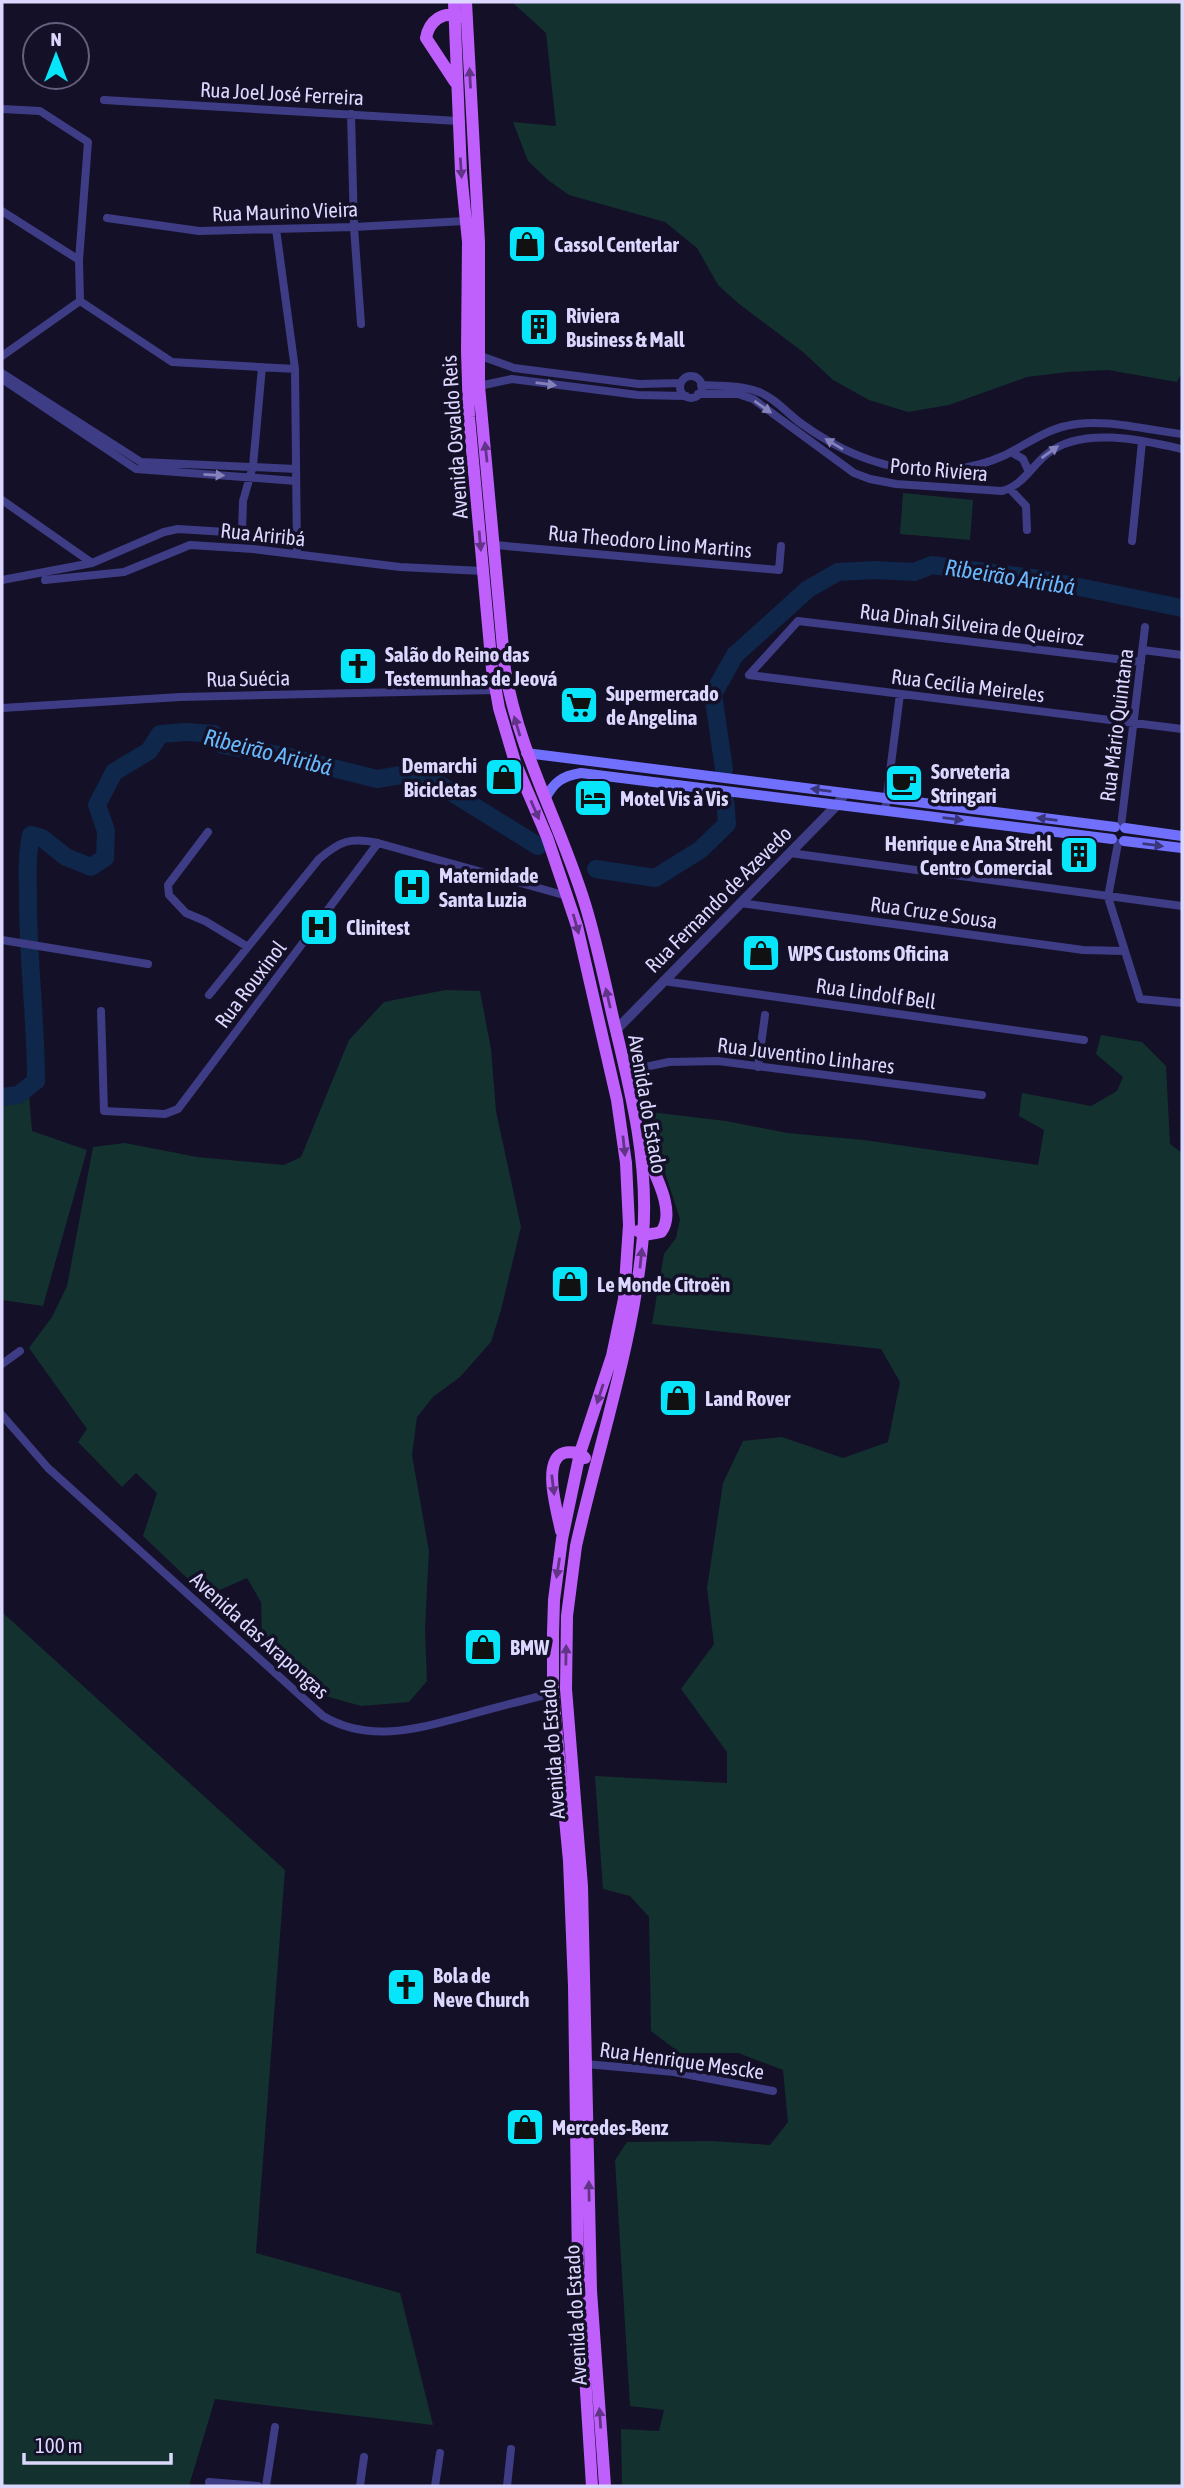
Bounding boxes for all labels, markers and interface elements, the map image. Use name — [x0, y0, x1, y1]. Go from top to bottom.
north arrow — [21, 21, 91, 91]
text: N — [50, 28, 62, 50]
one-way arrow — [465, 67, 476, 89]
street label: Rua Joel José Ferreira — [199, 77, 365, 109]
one-way arrow — [456, 157, 467, 179]
street label: Rua Maurino Vieira — [212, 196, 358, 226]
shop icon: Cassol Centerlar — [506, 223, 548, 265]
place label: Cassol Centerlar — [554, 232, 679, 256]
place label: Riviera Business & Mall — [566, 303, 685, 351]
building icon: Riviera Business & Mall — [518, 306, 560, 348]
street label: Avenida Osvaldo Reis — [436, 354, 472, 520]
one-way arrow — [535, 378, 557, 389]
one-way arrow — [754, 400, 773, 414]
one-way arrow — [825, 438, 844, 451]
one-way arrow — [480, 441, 491, 463]
one-way arrow — [1041, 445, 1059, 459]
street label: Porto Riviera — [889, 453, 989, 485]
one-way arrow — [203, 470, 225, 481]
street label: Rua Ariribá — [219, 518, 307, 550]
street label: Rua Theodoro Lino Martins — [547, 520, 753, 562]
one-way arrow — [475, 531, 486, 553]
water label: Ribeirão Ariribá — [943, 554, 1077, 600]
street label: Rua Dinah Silveira de Queiroz — [859, 598, 1086, 650]
place label: Salão do Reino das Testemunhas de Jeová — [385, 642, 558, 690]
church icon: Salão do Reino das Testemunhas de Jeová — [337, 645, 379, 687]
street label: Rua Mário Quintana — [1095, 647, 1137, 803]
street label: Rua Cecília Meireles — [890, 664, 1046, 706]
street label: Rua Suécia — [206, 665, 290, 691]
place label: Supermercado de Angelina — [606, 681, 719, 729]
supermarket icon: Supermercado de Angelina — [558, 684, 600, 726]
one-way arrow — [512, 716, 522, 737]
water label: Ribeirão Ariribá — [201, 724, 335, 781]
place label: Demarchi Bicicletas — [402, 753, 478, 801]
shop icon: Demarchi Bicicletas — [483, 756, 525, 798]
place label: Sorveteria Stringari — [931, 759, 1010, 807]
cafe icon: Sorveteria Stringari — [883, 762, 925, 804]
hotel icon: Motel Vis à Vis — [572, 777, 614, 819]
one-way arrow — [810, 785, 832, 796]
place label: Motel Vis à Vis — [620, 786, 729, 810]
one-way arrow — [530, 800, 541, 821]
one-way arrow — [1036, 813, 1058, 824]
one-way arrow — [942, 814, 964, 825]
street label: Rua Fernando de Azevedo — [640, 821, 796, 977]
place label: Henrique e Ana Strehl Centro Comercial — [885, 831, 1052, 879]
building icon: Henrique e Ana Strehl Centro Comercial — [1058, 834, 1100, 876]
one-way arrow — [1142, 839, 1164, 850]
place label: Maternidade Santa Luzia — [439, 863, 539, 911]
hospital icon: Maternidade Santa Luzia — [391, 866, 433, 908]
street label: Rua Cruz e Sousa — [869, 891, 999, 933]
hospital icon: Clinitest — [298, 906, 340, 948]
one-way arrow — [571, 913, 582, 935]
place label: Clinitest — [346, 915, 410, 939]
shop icon: WPS Customs Oficina — [740, 932, 782, 974]
street label: Rua Rouxinol — [210, 935, 291, 1032]
place label: WPS Customs Oficina — [787, 941, 949, 965]
street label: Rua Lindolf Bell — [814, 973, 938, 1013]
one-way arrow — [603, 987, 614, 1009]
street label: Rua Juventino Linhares — [716, 1032, 896, 1078]
street label: Avenida do Estado — [624, 1033, 672, 1175]
one-way arrow — [619, 1135, 630, 1157]
one-way arrow — [636, 1247, 647, 1269]
shop icon: Le Monde Citroën — [549, 1263, 591, 1305]
place label: Le Monde Citroën — [597, 1272, 730, 1296]
shop icon: Land Rover — [657, 1377, 699, 1419]
one-way arrow — [594, 1384, 605, 1405]
place label: Land Rover — [705, 1386, 791, 1410]
one-way arrow — [548, 1474, 559, 1496]
one-way arrow — [552, 1557, 563, 1579]
street label: Avenida das Arapongas — [186, 1567, 334, 1703]
shop icon: BMW — [462, 1626, 504, 1668]
place label: BMW — [510, 1635, 550, 1659]
one-way arrow — [560, 1644, 572, 1666]
street label: Avenida do Estado — [535, 1678, 569, 1820]
place label: Bola de Neve Church — [433, 1963, 530, 2011]
church icon: Bola de Neve Church — [385, 1966, 427, 2008]
street label: Rua Henrique Mescke — [598, 2037, 766, 2083]
shop icon: Mercedes-Benz — [504, 2106, 546, 2148]
place label: Mercedes-Benz — [552, 2115, 669, 2139]
one-way arrow — [583, 2180, 595, 2202]
street label: Avenida do Estado — [559, 2244, 591, 2386]
one-way arrow — [594, 2407, 605, 2429]
scale bar — [24, 2422, 172, 2466]
text: 100 m — [35, 2433, 83, 2457]

